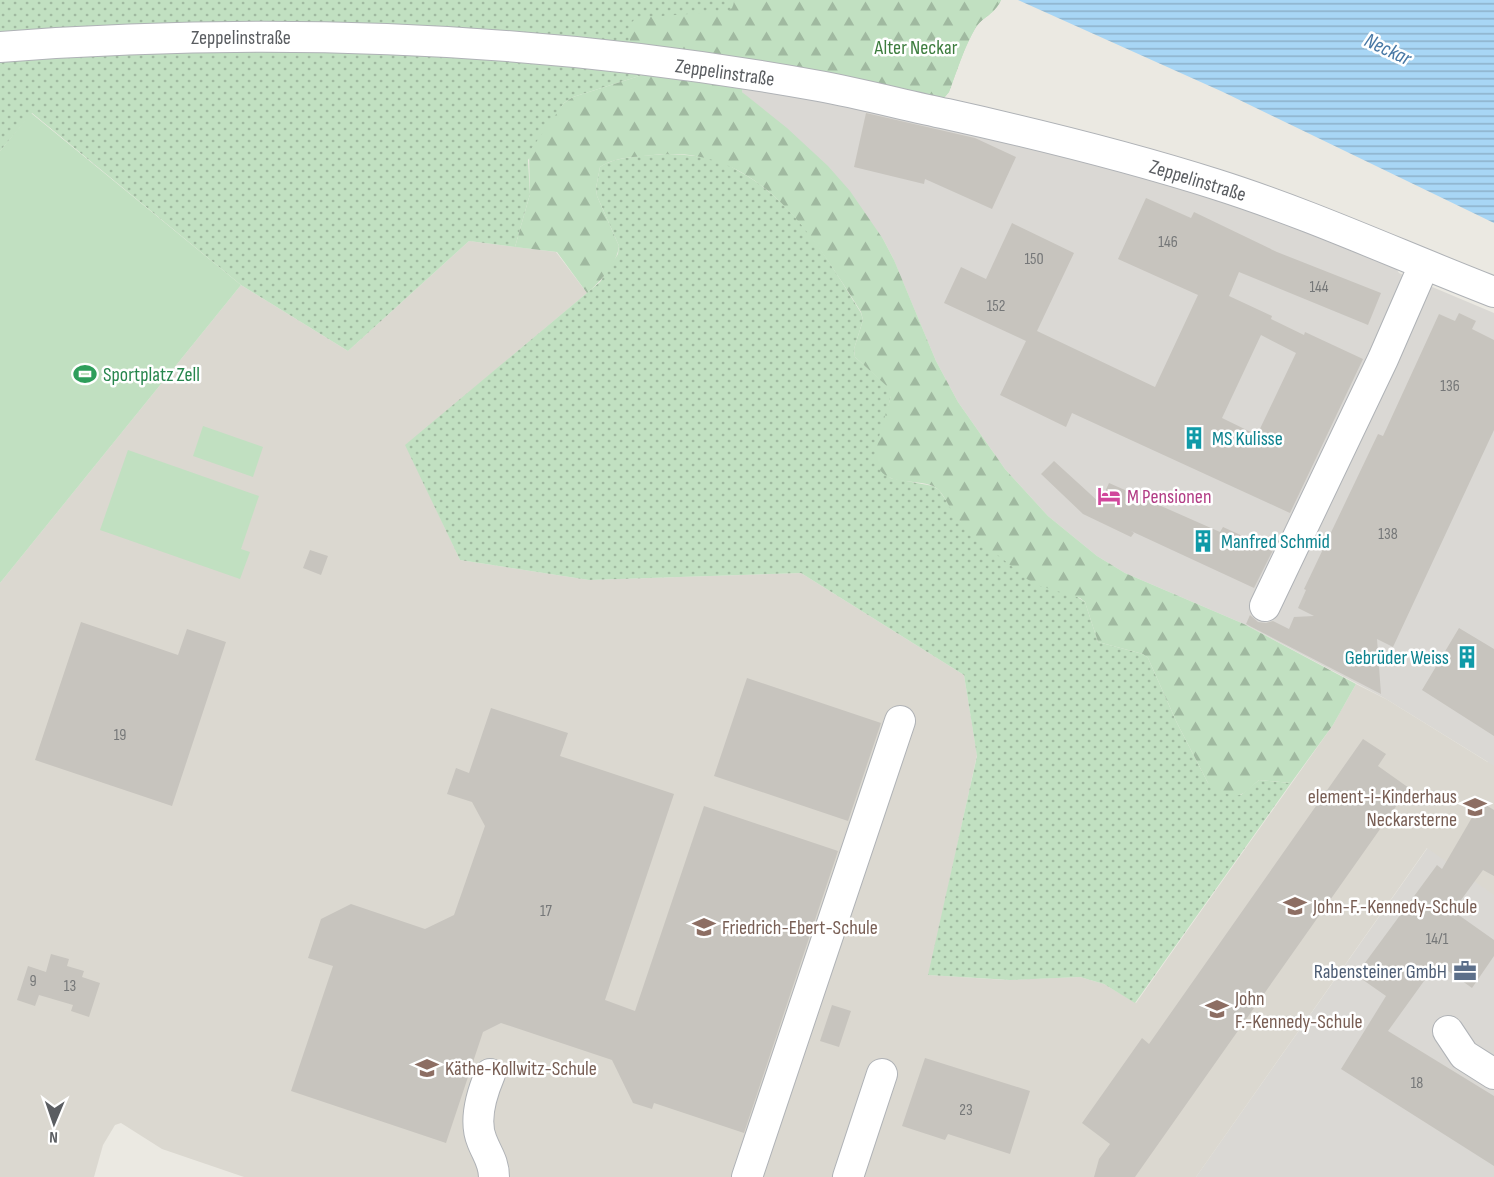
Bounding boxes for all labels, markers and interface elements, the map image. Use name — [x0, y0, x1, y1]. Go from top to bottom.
street label: Zeppelinstraße — [191, 26, 291, 50]
water label: Neckar — [1360, 28, 1416, 72]
park label: Alter Neckar — [874, 36, 958, 60]
street label: Zeppelinstraße — [674, 54, 776, 92]
street label: Zeppelinstraße — [1146, 155, 1249, 207]
house number: 146 — [1158, 233, 1178, 252]
house number: 150 — [1024, 250, 1044, 269]
house number: 144 — [1309, 278, 1329, 297]
house number: 152 — [987, 297, 1005, 316]
sports icon: Sportplatz Zell — [72, 361, 98, 387]
place label: Sportplatz Zell — [103, 363, 200, 387]
house number: 136 — [1440, 377, 1460, 396]
building icon: MS Kulisse — [1181, 425, 1207, 451]
place label: MS Kulisse — [1212, 427, 1283, 451]
hotel icon: M Pensionen — [1096, 483, 1122, 509]
place label: M Pensionen — [1127, 485, 1211, 509]
house number: 138 — [1378, 525, 1398, 544]
building icon: Manfred Schmid — [1190, 528, 1216, 554]
place label: Manfred Schmid — [1221, 530, 1330, 554]
building icon: Gebrüder Weiss — [1454, 644, 1480, 670]
place label: Gebrüder Weiss — [1345, 646, 1449, 670]
house number: 19 — [114, 726, 126, 745]
place label: element-i-Kinderhaus Neckarsterne — [1308, 785, 1457, 832]
school or university icon: element-i-Kinderhaus Neckarsterne — [1462, 794, 1488, 820]
school or university icon: John-F.-Kennedy-Schule — [1282, 893, 1308, 919]
place label: John-F.-Kennedy-Schule — [1312, 895, 1477, 919]
house number: 17 — [540, 902, 553, 921]
school or university icon: Friedrich-Ebert-Schule — [691, 914, 717, 940]
place label: Friedrich-Ebert-Schule — [722, 916, 878, 940]
house number: 14/1 — [1426, 930, 1449, 949]
office icon: Rabensteiner GmbH — [1452, 958, 1478, 984]
place label: Rabensteiner GmbH — [1314, 960, 1447, 984]
house number: 9 — [29, 972, 37, 991]
house number: 13 — [64, 977, 76, 996]
place label: John F.-Kennedy-Schule — [1234, 987, 1363, 1034]
school or university icon: John F.-Kennedy-Schule — [1204, 996, 1230, 1022]
school or university icon: Käthe-Kollwitz-Schule — [414, 1055, 440, 1081]
place label: Käthe-Kollwitz-Schule — [445, 1057, 597, 1081]
house number: 18 — [1411, 1074, 1423, 1093]
north arrow — [24, 1093, 84, 1153]
house number: 23 — [959, 1101, 973, 1120]
text: N — [49, 1127, 58, 1146]

